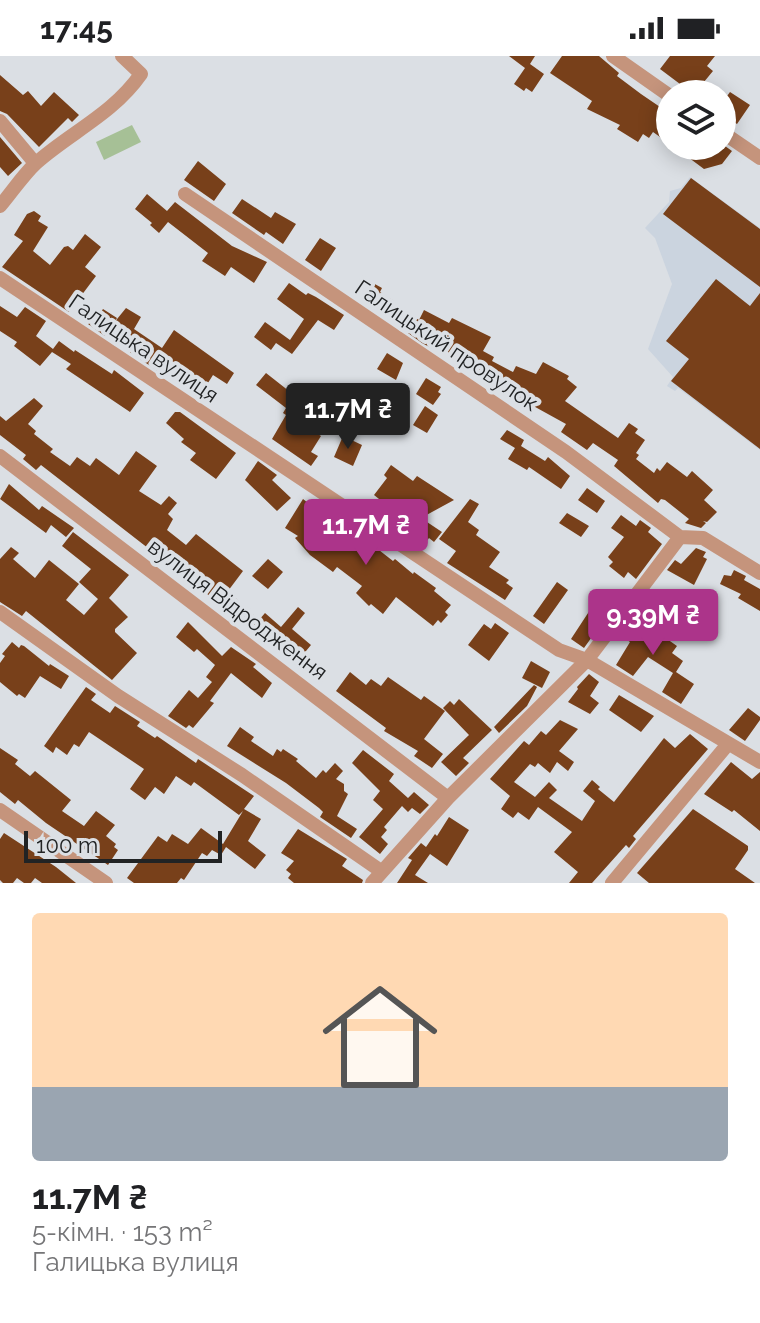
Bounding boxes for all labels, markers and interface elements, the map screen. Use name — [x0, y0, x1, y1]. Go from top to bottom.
text: 17:45 — [40, 11, 113, 46]
map controls — [656, 80, 736, 160]
button: layers — [656, 80, 736, 160]
street label: Галицький провулок — [350, 274, 544, 416]
street label: Галицька вулиця — [64, 288, 224, 408]
pin: 11.7M ₴ — [274, 383, 422, 451]
text: 11.7M ₴ — [304, 394, 392, 424]
pin: 11.7M ₴ — [292, 499, 440, 567]
text: 11.7M ₴ — [322, 510, 410, 540]
street label: вулиця Відродження — [143, 533, 333, 685]
pin: 9.39M ₴ — [579, 589, 727, 657]
text: 9.39M ₴ — [606, 600, 700, 630]
scale bar — [24, 827, 222, 863]
text: 100 m — [36, 832, 98, 858]
icon: home — [308, 965, 452, 1109]
text: 11.7M ₴ — [32, 1177, 147, 1217]
text: 5-кімн. · 153 m² — [32, 1217, 213, 1247]
text: Галицька вулиця — [32, 1247, 239, 1277]

